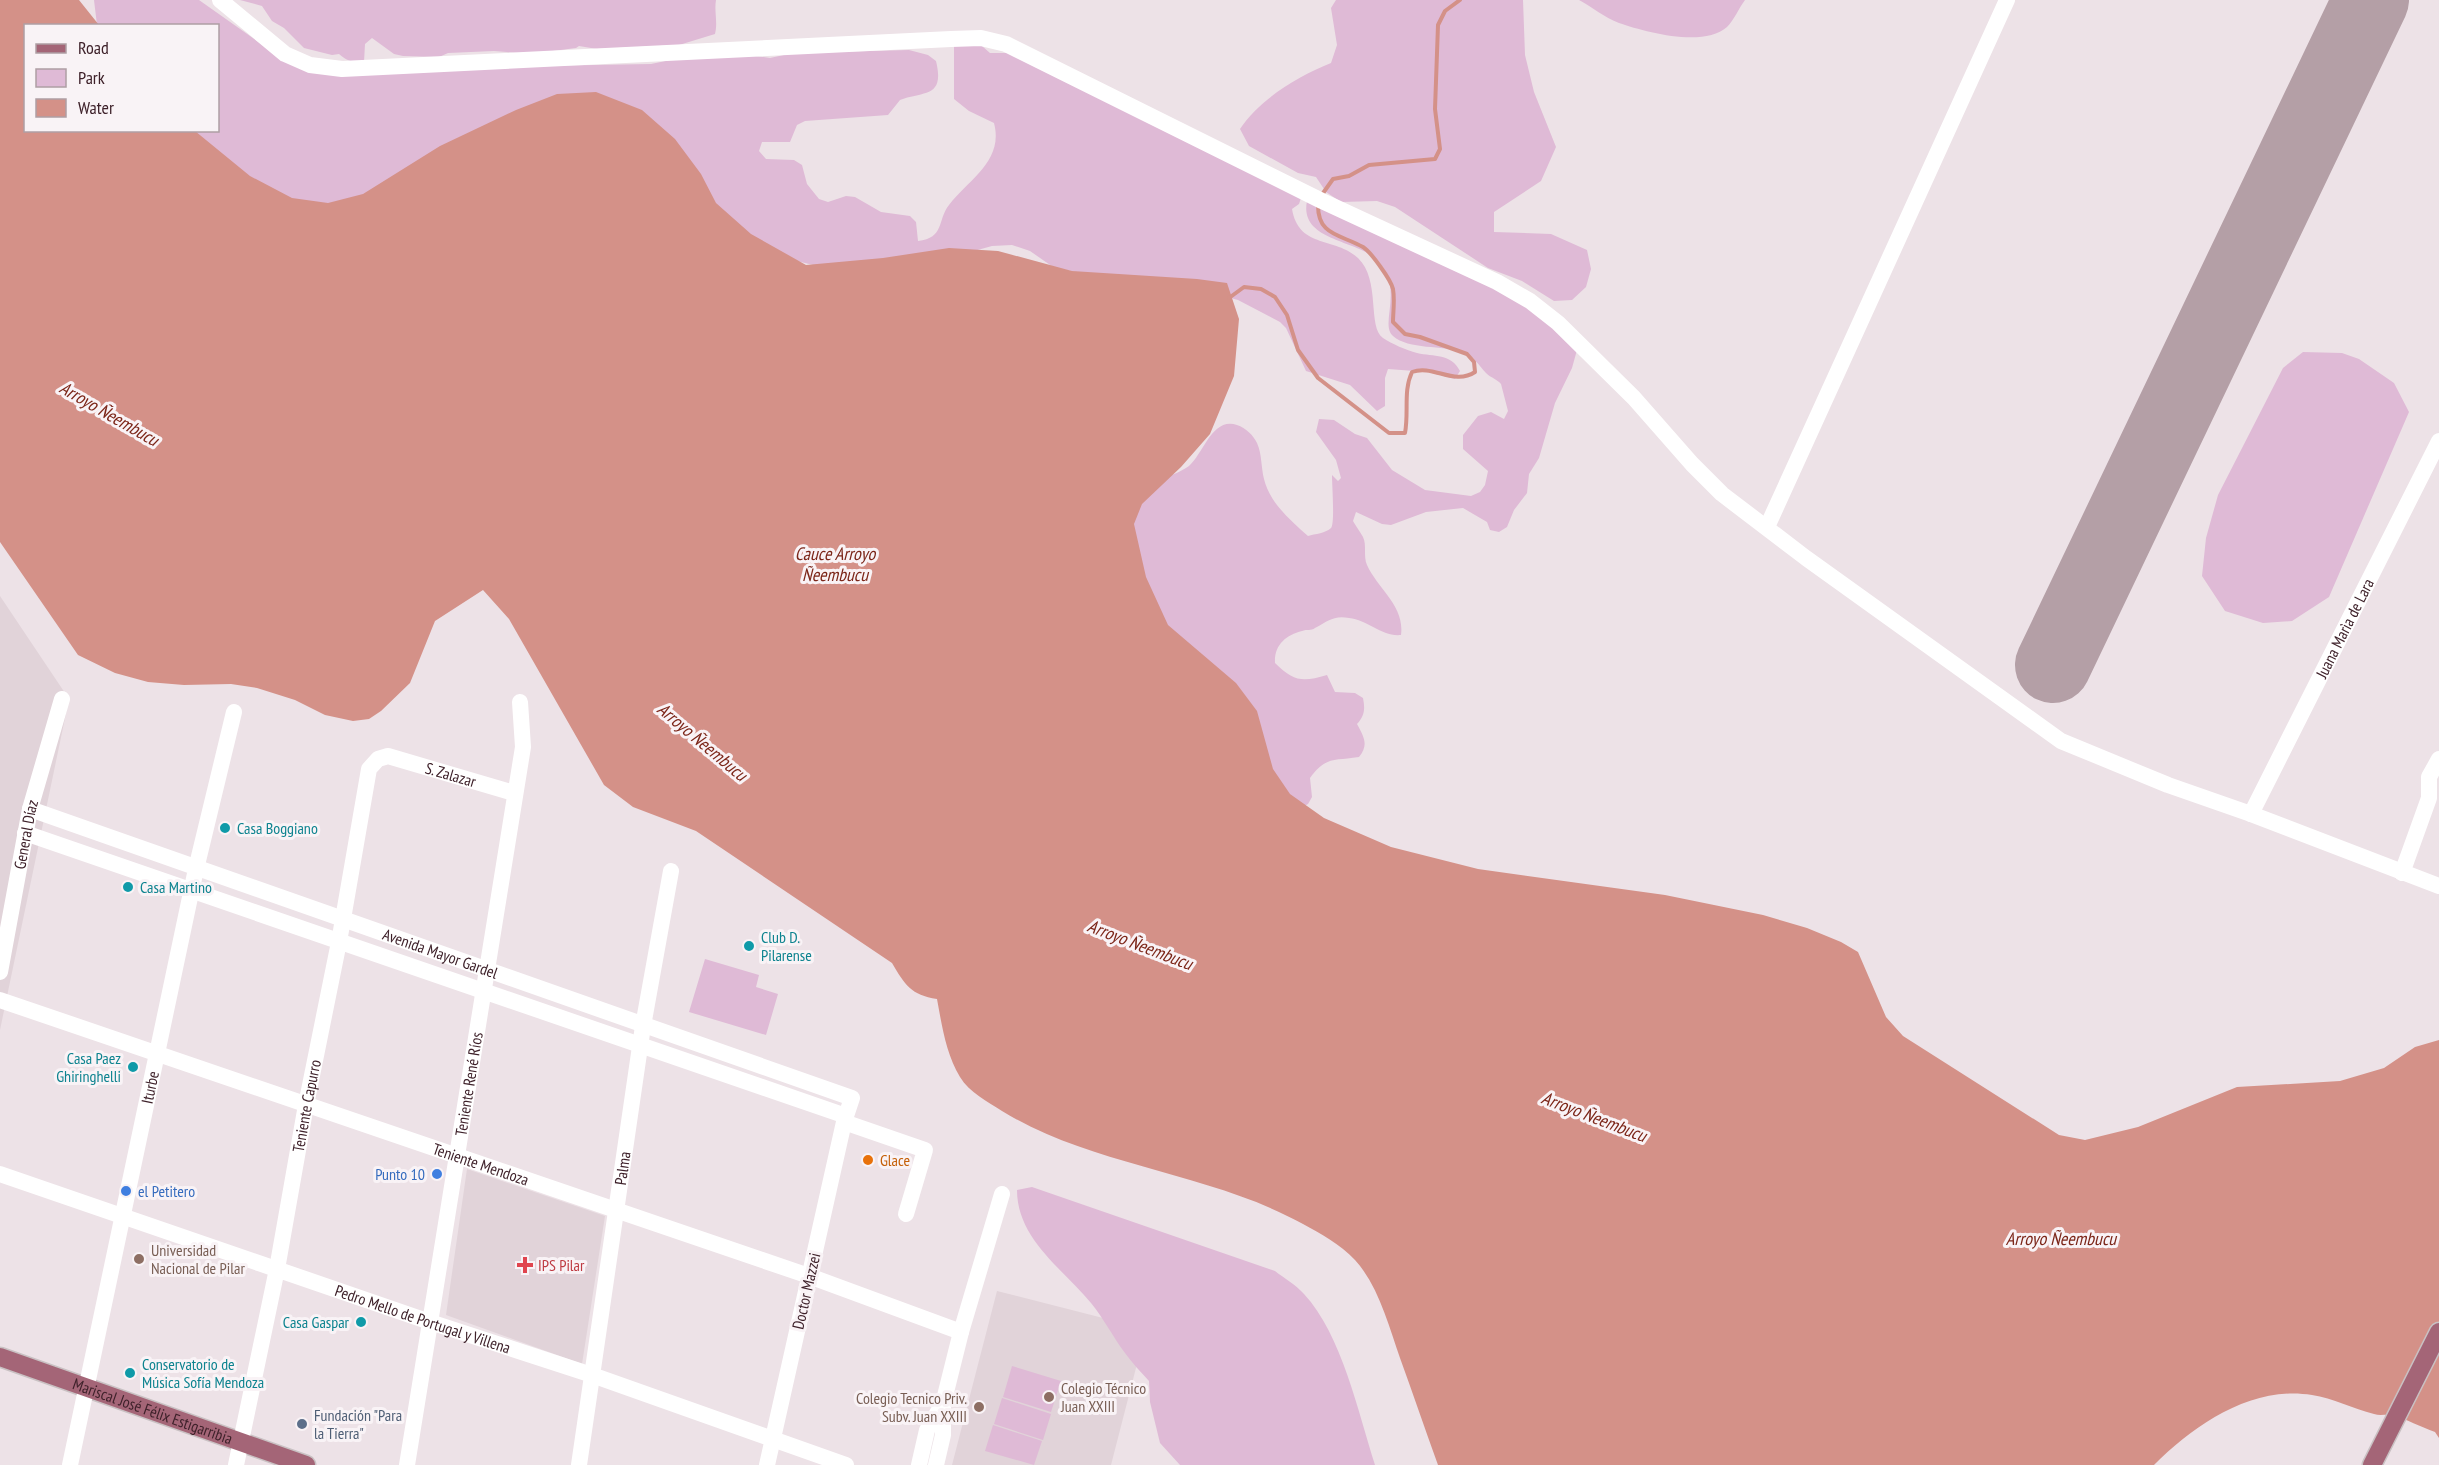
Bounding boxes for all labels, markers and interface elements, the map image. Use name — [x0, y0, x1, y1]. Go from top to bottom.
legend — [24, 24, 219, 132]
text: Road — [78, 36, 109, 59]
text: Park — [78, 66, 105, 89]
text: Water — [78, 96, 114, 119]
water label: Arroyo Ñeembucu — [56, 376, 164, 452]
water label: Cauce Arroyo Ñeembucu — [795, 542, 876, 586]
street label: Juana Marìa de Lara — [2311, 575, 2378, 682]
water label: Arroyo Ñeembucu — [653, 697, 753, 787]
street label: S. Zalazar — [423, 758, 479, 791]
street label: General Díaz — [9, 797, 42, 871]
place label: Casa Boggiano — [237, 818, 318, 838]
marker: Casa Boggiano — [218, 821, 232, 835]
place label: Casa Martino — [140, 877, 212, 897]
marker: Casa Martino — [121, 880, 135, 894]
water label: Arroyo Ñeembucu — [1085, 914, 1197, 975]
street label: Avenida Mayor Gardel — [380, 924, 501, 983]
place label: Club D. Pilarense — [761, 927, 812, 965]
marker: Club D. Pilarense — [742, 939, 756, 953]
street label: Teniente René Ríos — [450, 1031, 487, 1137]
place label: Casa Paez Ghiringhelli — [56, 1048, 121, 1086]
street label: Teniente Capurro — [288, 1058, 325, 1154]
marker: Casa Paez Ghiringhelli — [126, 1060, 140, 1074]
street label: Iturbe — [137, 1069, 163, 1106]
water label: Arroyo Ñeembucu — [1539, 1086, 1651, 1147]
street label: Teniente Mendoza — [430, 1138, 531, 1190]
street label: Palma — [610, 1150, 635, 1186]
place label: Glace — [880, 1150, 910, 1170]
marker: Glace — [861, 1153, 875, 1167]
place label: Punto 10 — [375, 1164, 425, 1184]
marker: Punto 10 — [430, 1167, 444, 1181]
place label: el Petitero — [138, 1181, 195, 1201]
marker: el Petitero — [119, 1184, 133, 1198]
water label: Arroyo Ñeembucu — [2006, 1227, 2117, 1250]
place label: Universidad Nacional de Pilar — [151, 1240, 245, 1278]
street label: Doctor Mazzei — [787, 1251, 825, 1331]
marker: Universidad Nacional de Pilar — [132, 1252, 146, 1266]
place label: IPS Pilar — [538, 1255, 585, 1275]
marker: IPS Pilar — [516, 1256, 534, 1274]
street label: Pedro Mello de Portugal y Villena — [333, 1280, 513, 1358]
place label: Casa Gaspar — [283, 1312, 350, 1332]
marker: Casa Gaspar — [354, 1315, 368, 1329]
place label: Conservatorio de Música Sofía Mendoza — [142, 1354, 264, 1392]
marker: Conservatorio de Música Sofía Mendoza — [123, 1366, 137, 1380]
street label: Mariscal José Félix Estigarribia — [70, 1374, 235, 1448]
place label: Colegio Técnico Juan XXIII — [1060, 1378, 1146, 1416]
place label: Colegio Tecnico Priv. Subv. Juan XXIII — [856, 1388, 967, 1426]
marker: Colegio Técnico Juan XXIII — [1042, 1390, 1056, 1404]
marker: Colegio Tecnico Priv. Subv. Juan XXIII — [972, 1400, 986, 1414]
place label: Fundación "Para la Tierra" — [314, 1405, 402, 1443]
marker: Fundación "Para la Tierra" — [295, 1417, 309, 1431]

